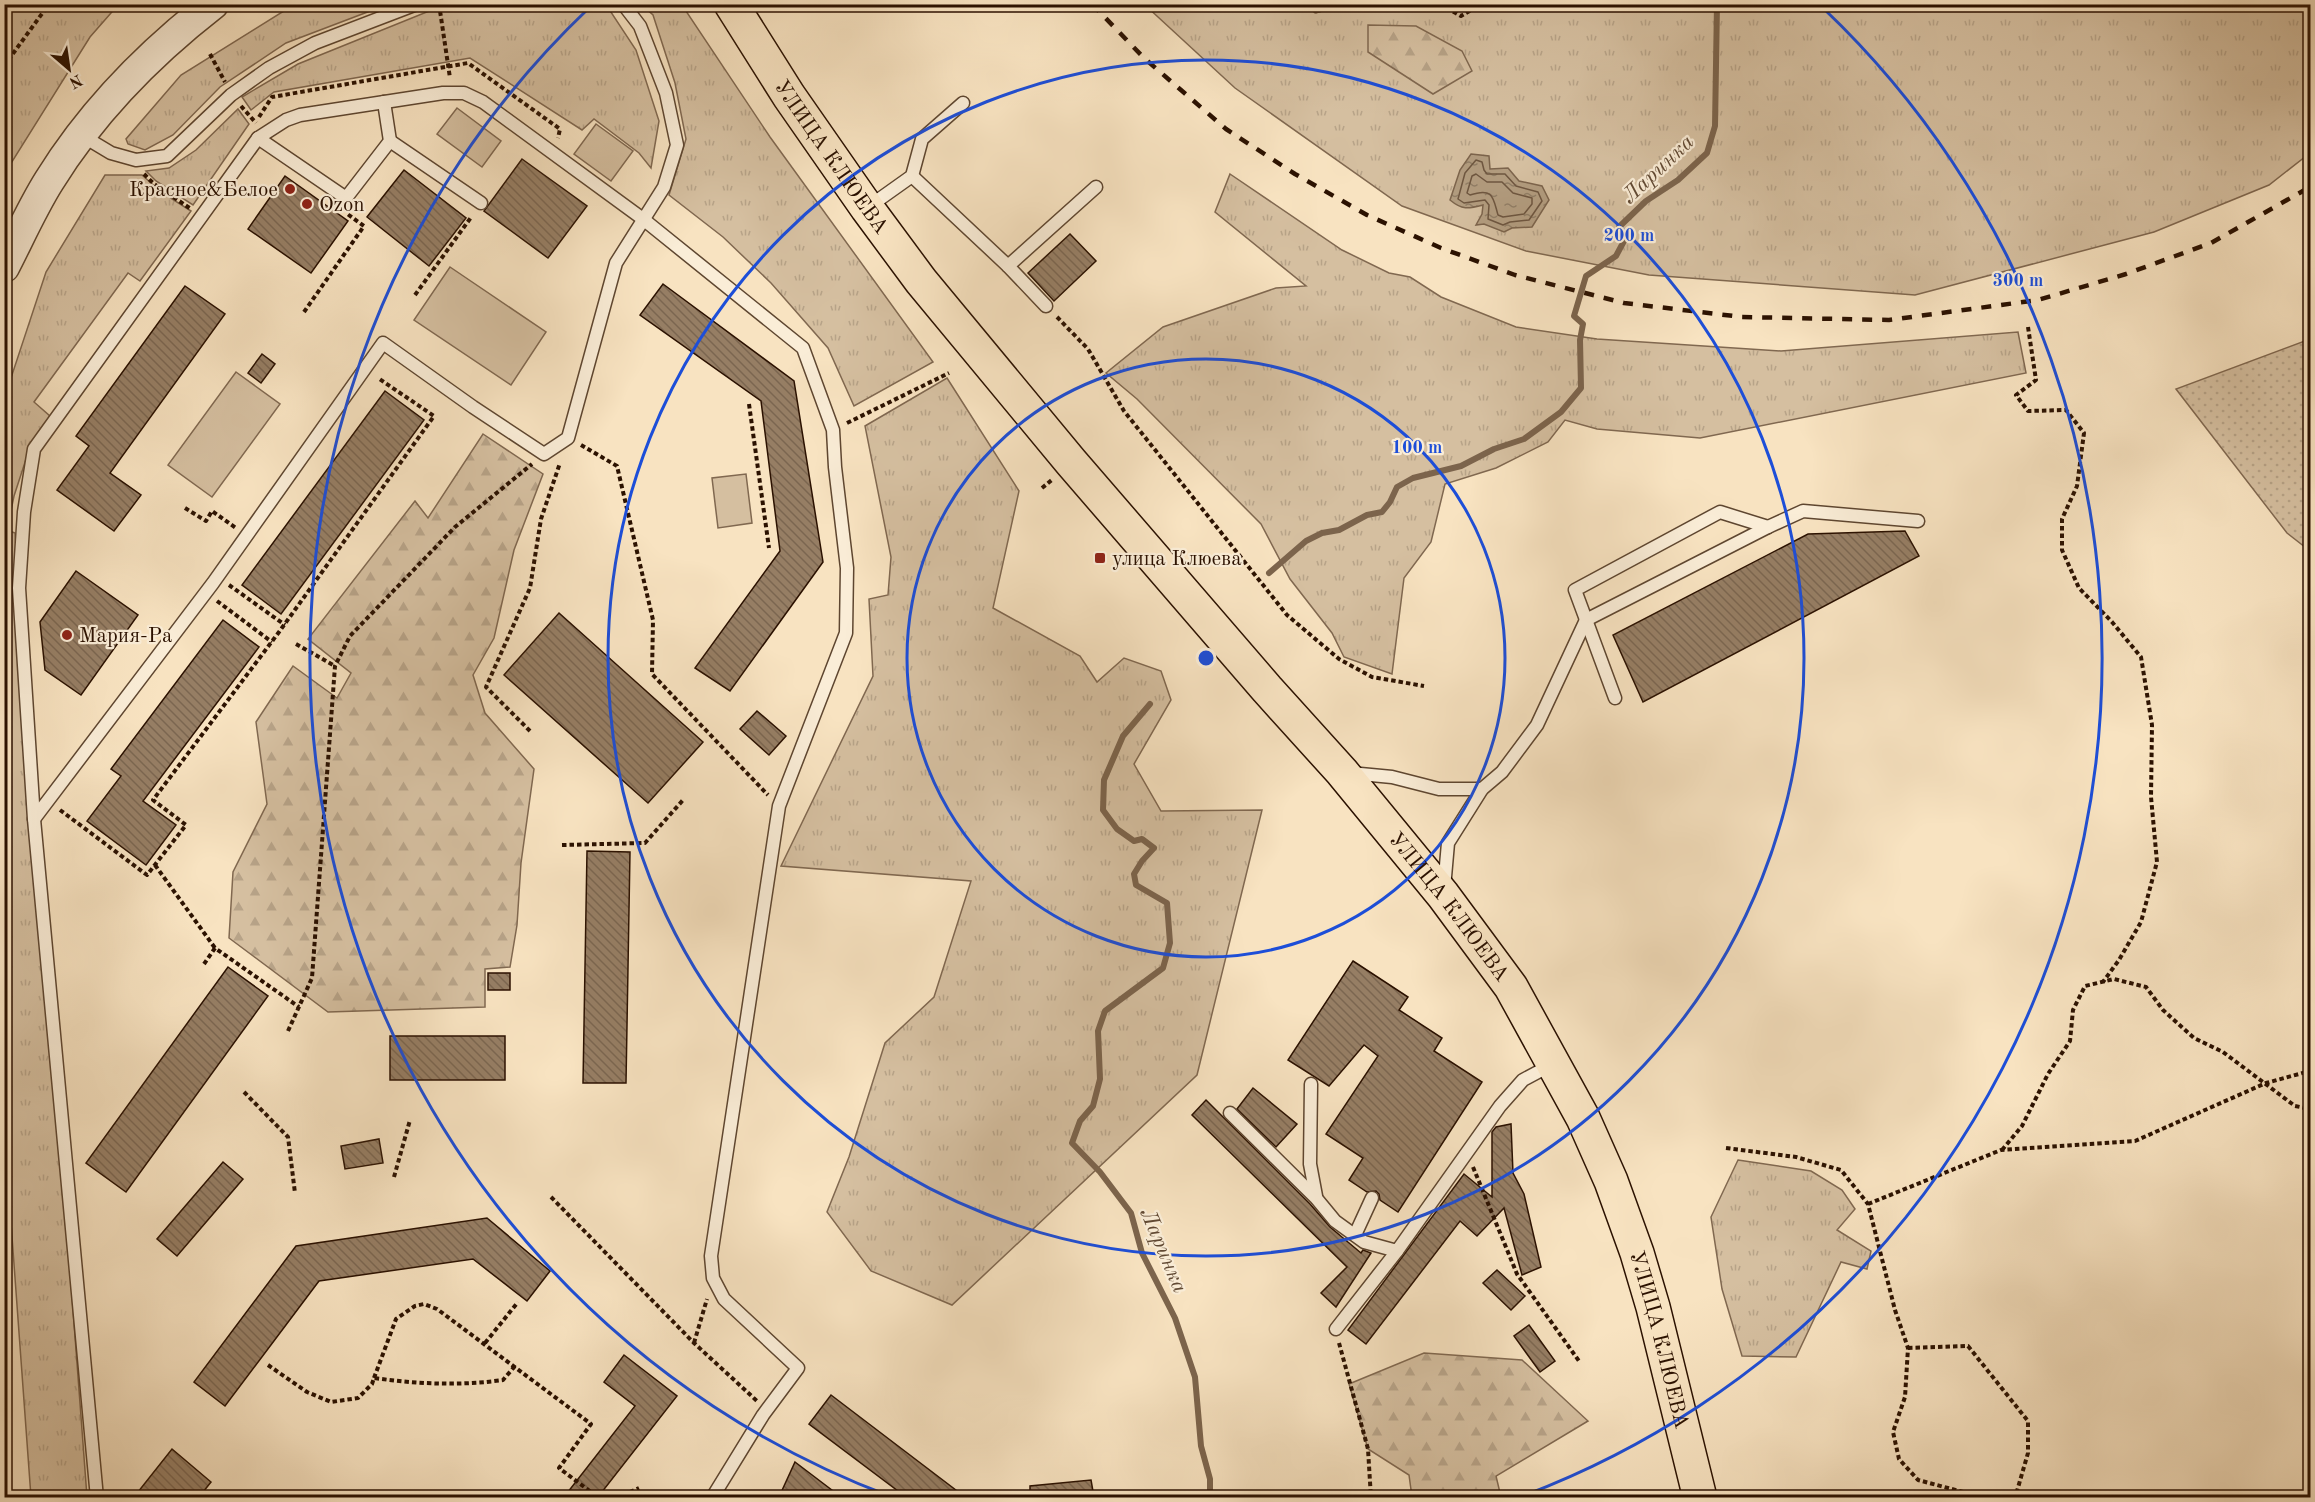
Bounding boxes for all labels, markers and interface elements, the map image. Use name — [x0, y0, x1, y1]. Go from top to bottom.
north arrow — [39, 39, 99, 99]
text: N — [65, 70, 85, 91]
street label: УЛИЦА КЛЮЕВА — [770, 77, 891, 238]
water label: Ларинка — [1618, 131, 1699, 208]
place label: Красное&Белое — [129, 180, 278, 201]
marker: Красное&Белое — [283, 182, 297, 196]
place label: Ozon — [319, 195, 365, 216]
marker: Ozon — [300, 197, 314, 211]
text: 200 m — [1604, 227, 1654, 245]
text: 300 m — [1993, 272, 2043, 290]
text: 100 m — [1392, 439, 1442, 457]
place label: улица Клюева — [1112, 549, 1242, 570]
marker: улица Клюева — [1093, 551, 1107, 565]
place label: Мария-Ра — [79, 626, 173, 647]
marker: Мария-Ра — [60, 628, 74, 642]
centre of rings — [1196, 648, 1216, 668]
street label: УЛИЦА КЛЮЕВА — [1384, 829, 1512, 986]
water label: Ларинка — [1136, 1205, 1191, 1297]
street label: УЛИЦА КЛЮЕВА — [1625, 1249, 1691, 1431]

